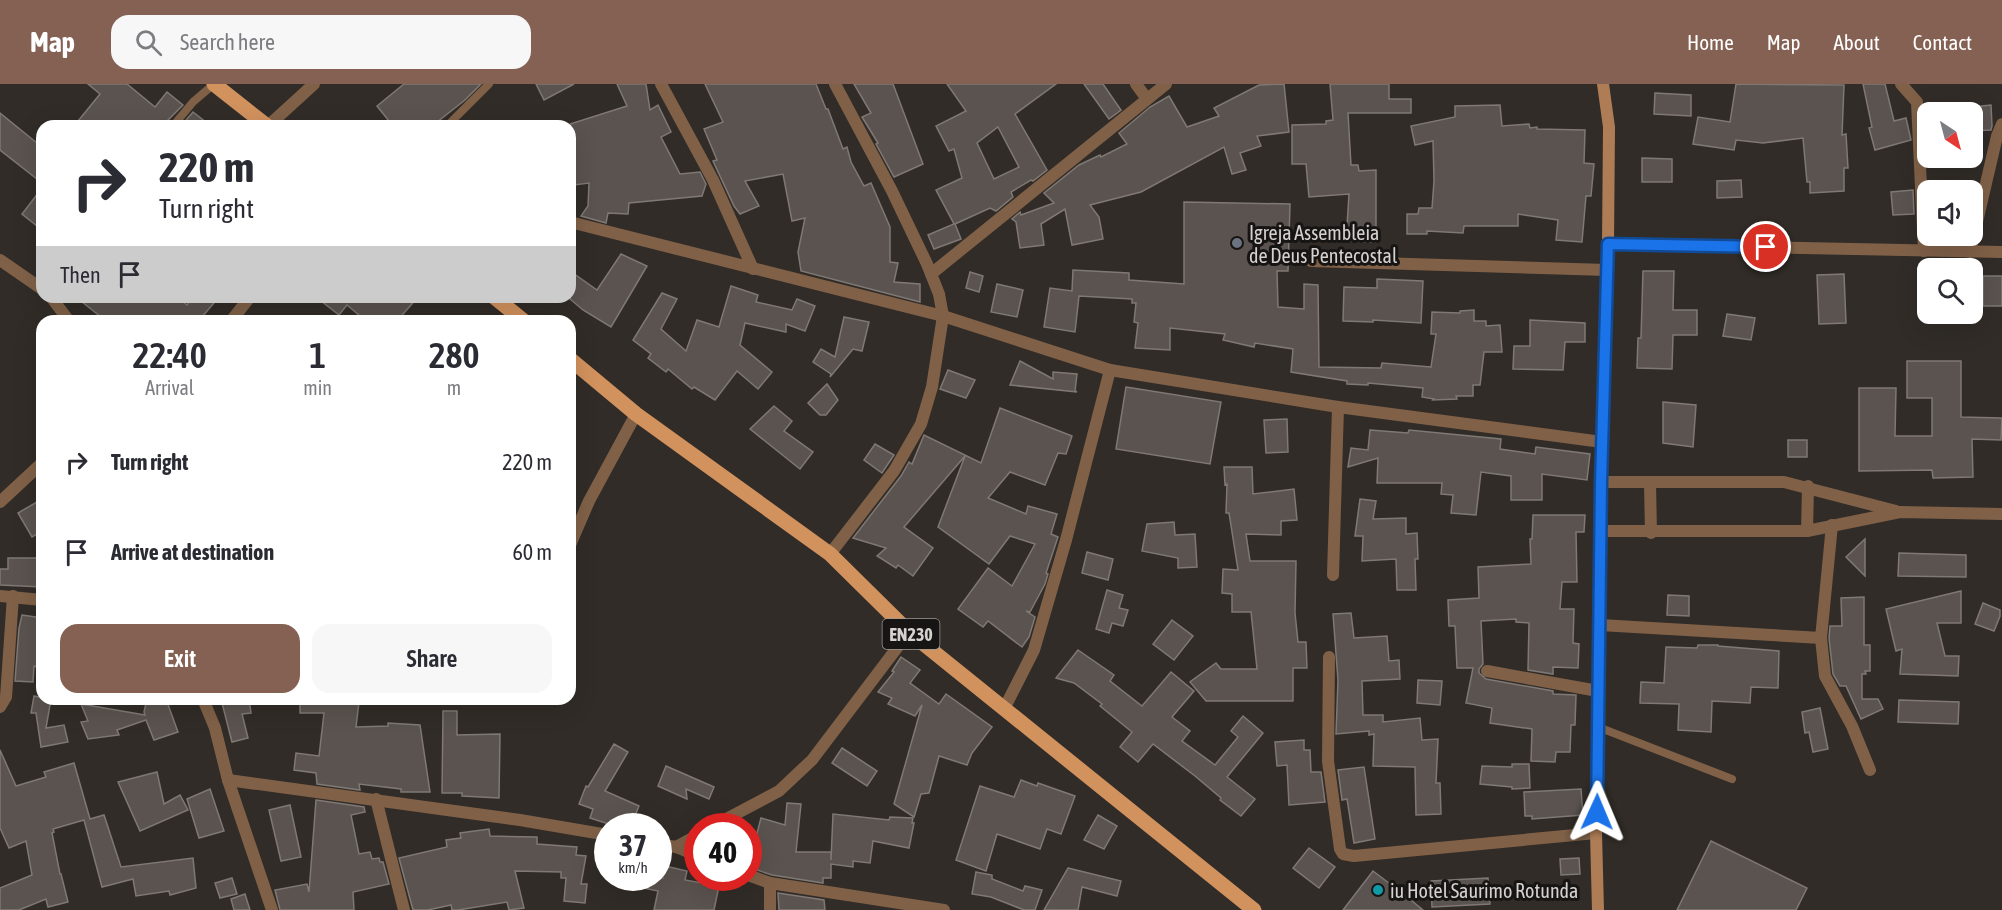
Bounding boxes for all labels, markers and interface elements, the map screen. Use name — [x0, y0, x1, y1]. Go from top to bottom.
search box — [111, 15, 531, 69]
text: Map — [30, 26, 75, 58]
icon: search — [132, 26, 165, 59]
text: Search here — [180, 29, 275, 55]
text: Home — [1687, 30, 1734, 54]
text: Map — [1767, 30, 1801, 54]
text: About — [1834, 30, 1880, 54]
text: Contact — [1913, 30, 1972, 54]
north arrow — [1917, 102, 1983, 168]
map controls — [1917, 102, 1983, 324]
text: 220 m — [159, 143, 254, 191]
icon: right — [60, 144, 138, 222]
button: sound — [1917, 180, 1983, 246]
text: Turn right — [159, 193, 254, 224]
place label: Igreja Assembleia de Deus Pentecostal — [1249, 221, 1398, 267]
pin — [1740, 221, 1791, 272]
icon: arrive — [1749, 230, 1782, 263]
marker: Igreja Assembleia de Deus Pentecostal — [1230, 236, 1244, 250]
icon: arrive — [113, 258, 146, 291]
button: search — [1917, 258, 1983, 324]
text: Then — [60, 262, 101, 288]
text: 22:40 — [133, 334, 207, 376]
text: 1 — [309, 334, 326, 376]
text: 280 — [429, 334, 479, 376]
text: Arrival — [145, 376, 194, 399]
text: min — [303, 376, 332, 399]
text: m — [447, 376, 461, 399]
icon: right — [60, 446, 93, 479]
text: Turn right — [111, 449, 188, 475]
text: 220 m — [502, 449, 552, 475]
icon: arrive — [60, 536, 93, 569]
text: Arrive at destination — [111, 539, 274, 565]
text: 60 m — [512, 539, 552, 565]
road number: EN230 — [882, 619, 940, 649]
button: Exit — [60, 624, 300, 693]
button: Share — [312, 624, 552, 693]
position arrow — [1565, 780, 1629, 844]
speed limit sign: 40 — [684, 813, 762, 891]
text: 37 — [619, 828, 647, 862]
text: km/h — [618, 859, 648, 876]
place label: iu Hotel Saurimo Rotunda — [1390, 879, 1578, 902]
marker: iu Hotel Saurimo Rotunda — [1371, 883, 1385, 897]

